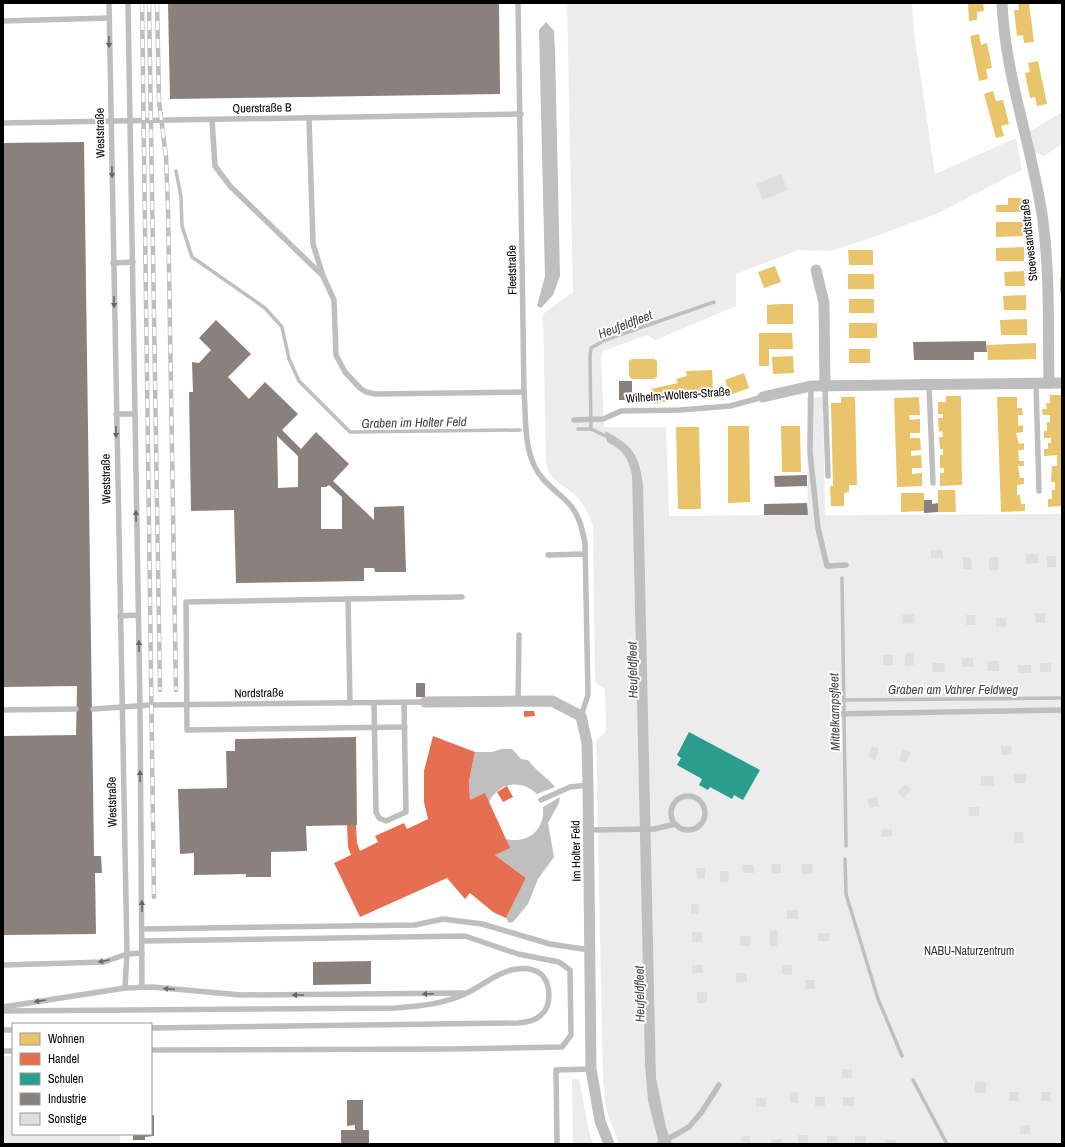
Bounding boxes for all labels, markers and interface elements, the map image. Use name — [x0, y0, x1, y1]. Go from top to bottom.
one-way arrow — [106, 36, 112, 49]
street label: Querstraße B — [232, 99, 292, 117]
street label: Weststraße — [92, 108, 108, 158]
one-way arrow — [108, 166, 115, 178]
street label: Stoevesandtstraße — [1017, 198, 1041, 282]
street label: Fleetstraße — [504, 245, 520, 295]
one-way arrow — [111, 296, 117, 309]
water label: Heufeldfleet — [596, 306, 656, 343]
street label: Wilhelm-Wolters-Straße — [625, 383, 731, 407]
water label: Graben im Holter Feld — [361, 413, 467, 432]
one-way arrow — [113, 426, 119, 439]
street label: Weststraße — [98, 454, 114, 504]
one-way arrow — [133, 510, 140, 522]
one-way arrow — [136, 639, 142, 652]
water label: Heufeldfleet — [623, 640, 641, 699]
water label: Mittelkampsfleet — [825, 672, 844, 751]
water label: Graben am Vahrer Feldweg — [888, 681, 1018, 698]
street label: Nordstraße — [234, 685, 284, 701]
one-way arrow — [137, 769, 143, 782]
street label: Weststraße — [104, 777, 120, 827]
street label: Im Holter Feld — [567, 820, 585, 882]
one-way arrow — [139, 899, 145, 912]
park label: NABU-Naturzentrum — [924, 943, 1014, 959]
one-way arrow — [98, 959, 111, 965]
water label: Heufeldfleet — [630, 964, 648, 1023]
one-way arrow — [162, 986, 175, 992]
one-way arrow — [422, 991, 434, 998]
one-way arrow — [291, 992, 304, 998]
one-way arrow — [34, 998, 46, 1004]
legend — [12, 1023, 152, 1135]
text: Wohnen — [48, 1031, 84, 1047]
text: Handel — [48, 1051, 79, 1067]
text: Schulen — [48, 1071, 84, 1087]
text: Industrie — [48, 1091, 86, 1107]
text: Sonstige — [48, 1111, 87, 1127]

